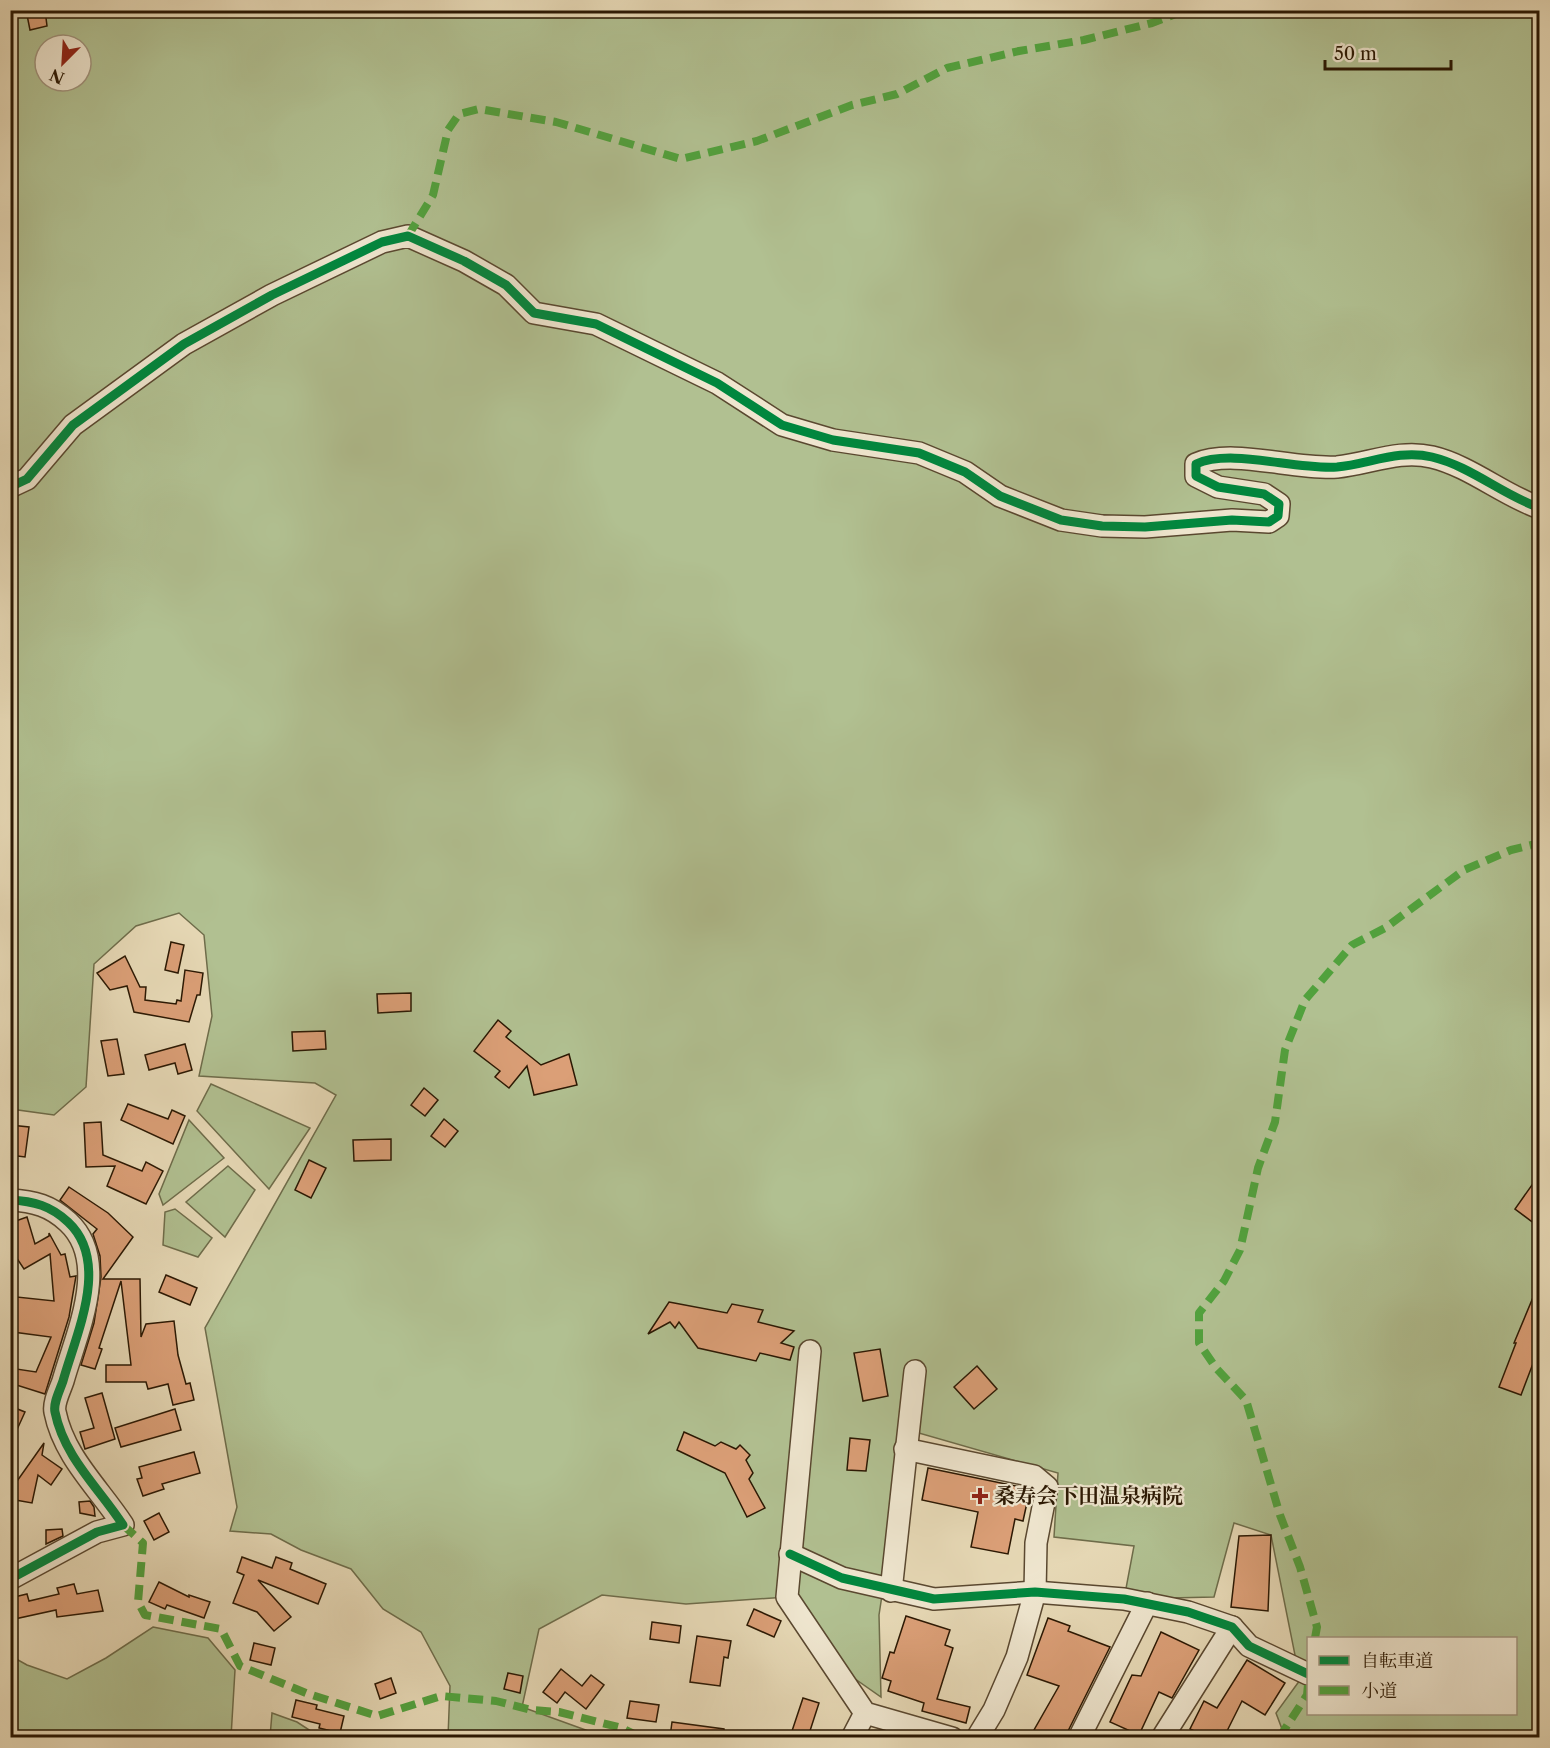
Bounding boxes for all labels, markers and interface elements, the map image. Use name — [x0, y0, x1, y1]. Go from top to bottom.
north arrow — [33, 33, 93, 93]
scale bar — [1325, 33, 1451, 71]
text: 50 m — [1334, 43, 1377, 65]
text: N — [46, 65, 67, 89]
place label: 桑寿会下田温泉病院 — [994, 1483, 1183, 1508]
marker: 桑寿会下田温泉病院 — [971, 1487, 989, 1505]
legend — [1307, 1637, 1517, 1715]
text: 自転車道 — [1361, 1650, 1433, 1672]
text: 小道 — [1361, 1680, 1397, 1702]

